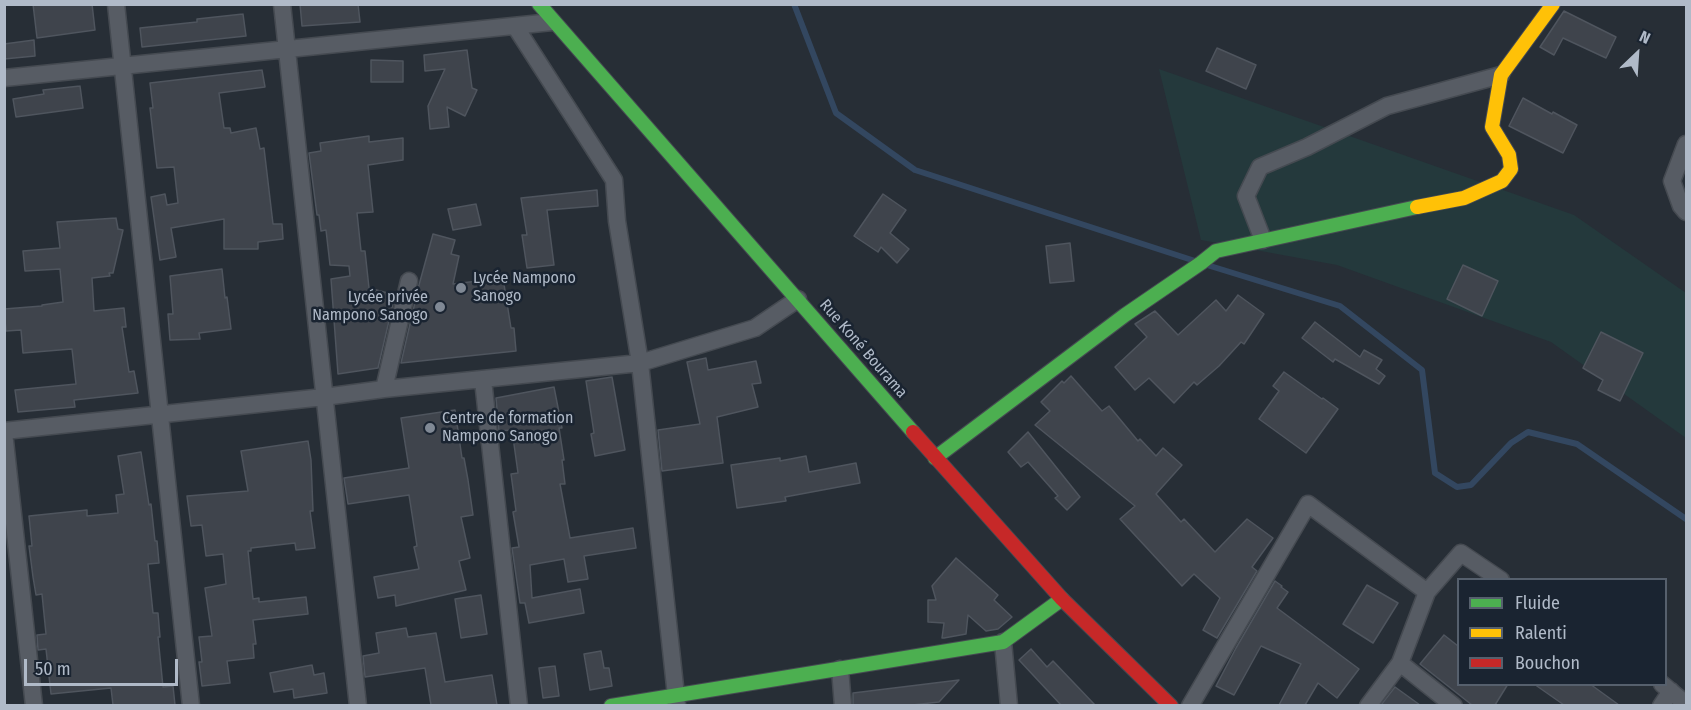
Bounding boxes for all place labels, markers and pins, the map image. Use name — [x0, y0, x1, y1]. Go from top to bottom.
place label: Lycée Nampono Sanogo — [473, 269, 576, 307]
marker: Lycée Nampono Sanogo — [454, 281, 468, 295]
place label: Lycée privée Nampono Sanogo — [312, 288, 428, 326]
marker: Lycée privée Nampono Sanogo — [433, 300, 447, 314]
place label: Centre de formation Nampono Sanogo — [442, 409, 573, 447]
marker: Centre de formation Nampono Sanogo — [423, 421, 437, 435]

